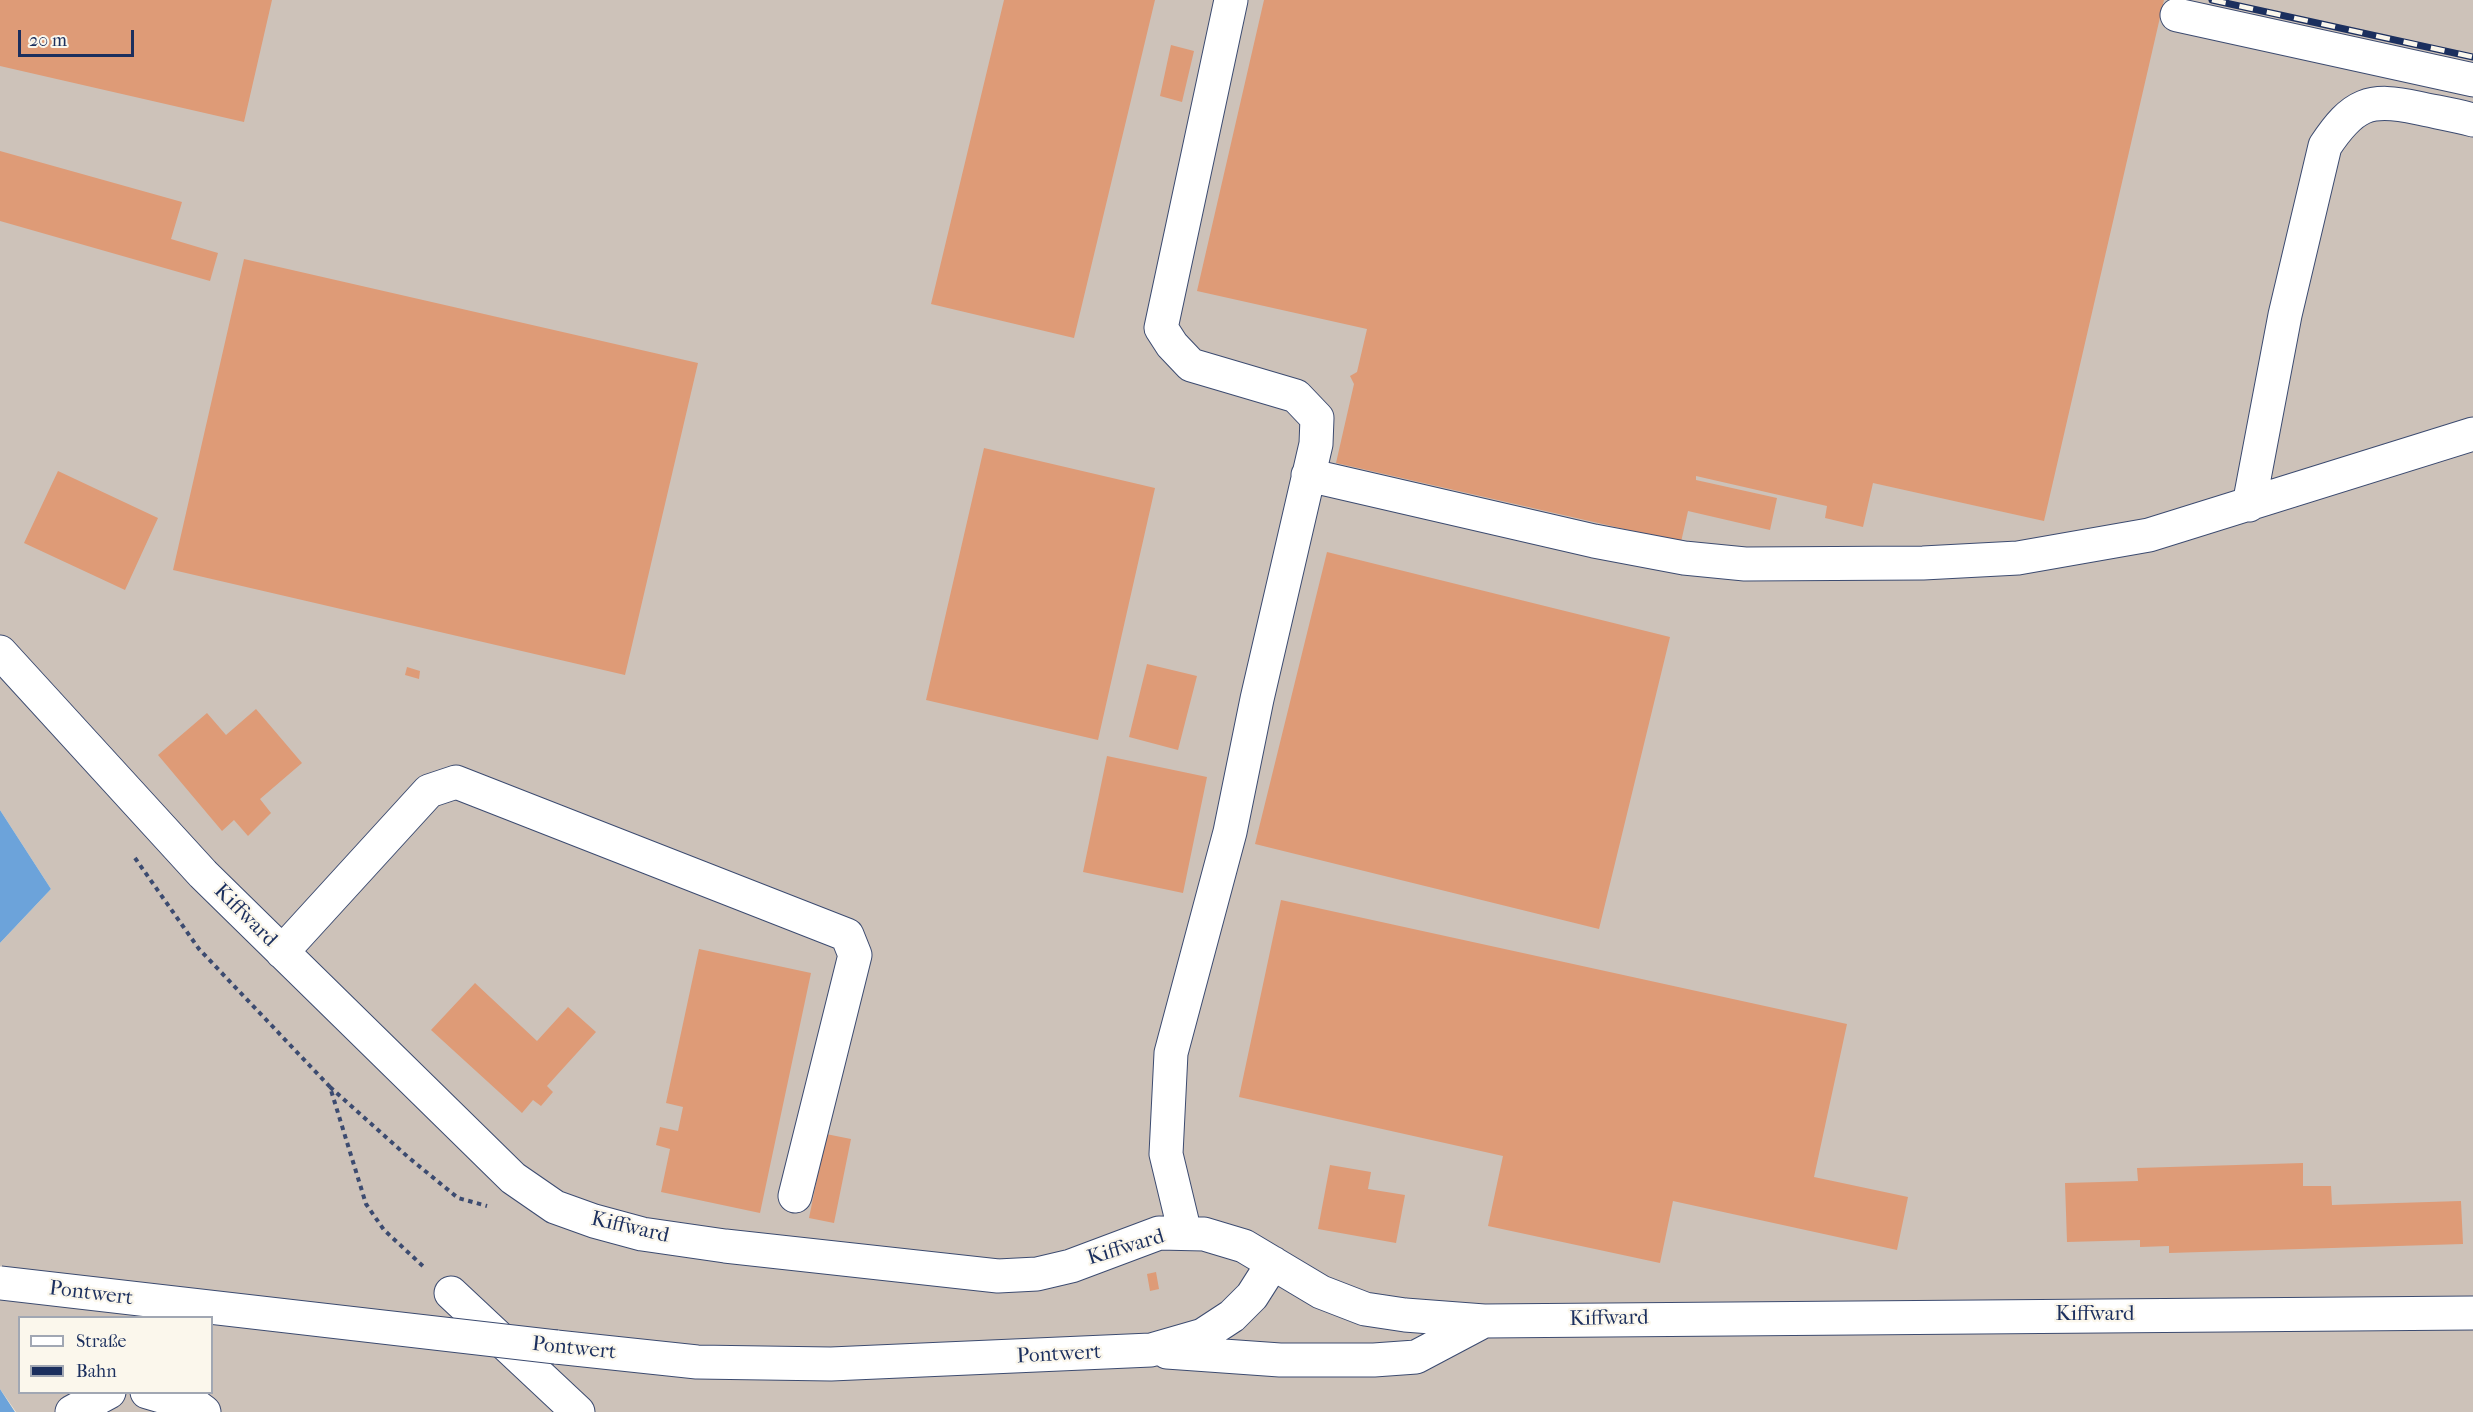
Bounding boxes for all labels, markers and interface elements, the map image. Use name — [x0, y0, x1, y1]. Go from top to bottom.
scale bar — [21, 18, 136, 56]
text: 20 m — [29, 30, 67, 51]
street label: Kiffward — [208, 879, 282, 953]
street label: Kiffward — [589, 1207, 671, 1249]
street label: Kiffward — [1085, 1224, 1167, 1272]
street label: Pontwert — [48, 1276, 134, 1312]
street label: Kiffward — [2055, 1302, 2135, 1328]
street label: Kiffward — [1569, 1306, 1649, 1332]
legend — [18, 1316, 213, 1394]
text: Straße — [76, 1331, 126, 1352]
street label: Pontwert — [531, 1332, 617, 1366]
street label: Pontwert — [1016, 1340, 1102, 1370]
text: Bahn — [76, 1361, 117, 1382]

